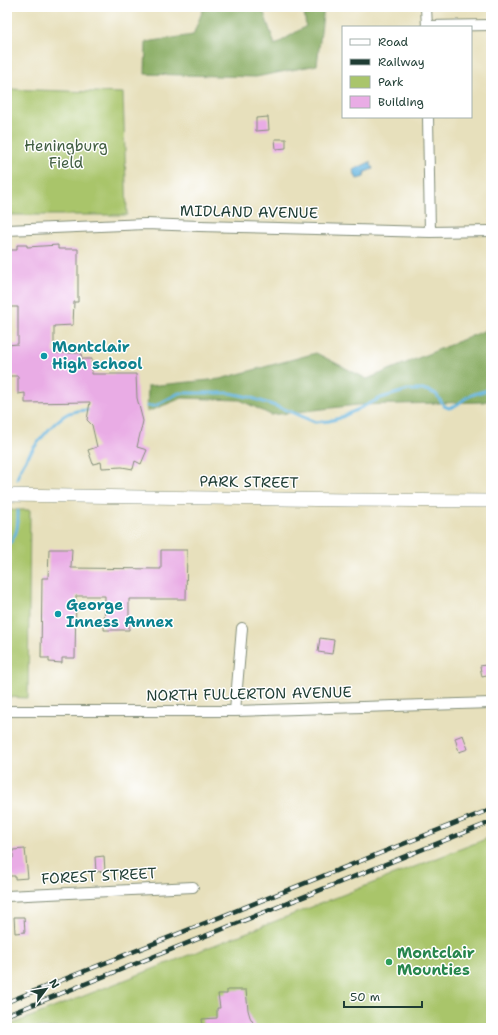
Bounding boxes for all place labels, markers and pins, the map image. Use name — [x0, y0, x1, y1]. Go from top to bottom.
place label: Montclair High school — [52, 337, 143, 374]
marker: Montclair High school — [39, 351, 49, 361]
place label: George Inness Annex — [66, 595, 174, 632]
marker: George Inness Annex — [53, 609, 63, 619]
place label: Montclair Mounties — [397, 943, 475, 980]
marker: Montclair Mounties — [384, 957, 394, 967]

